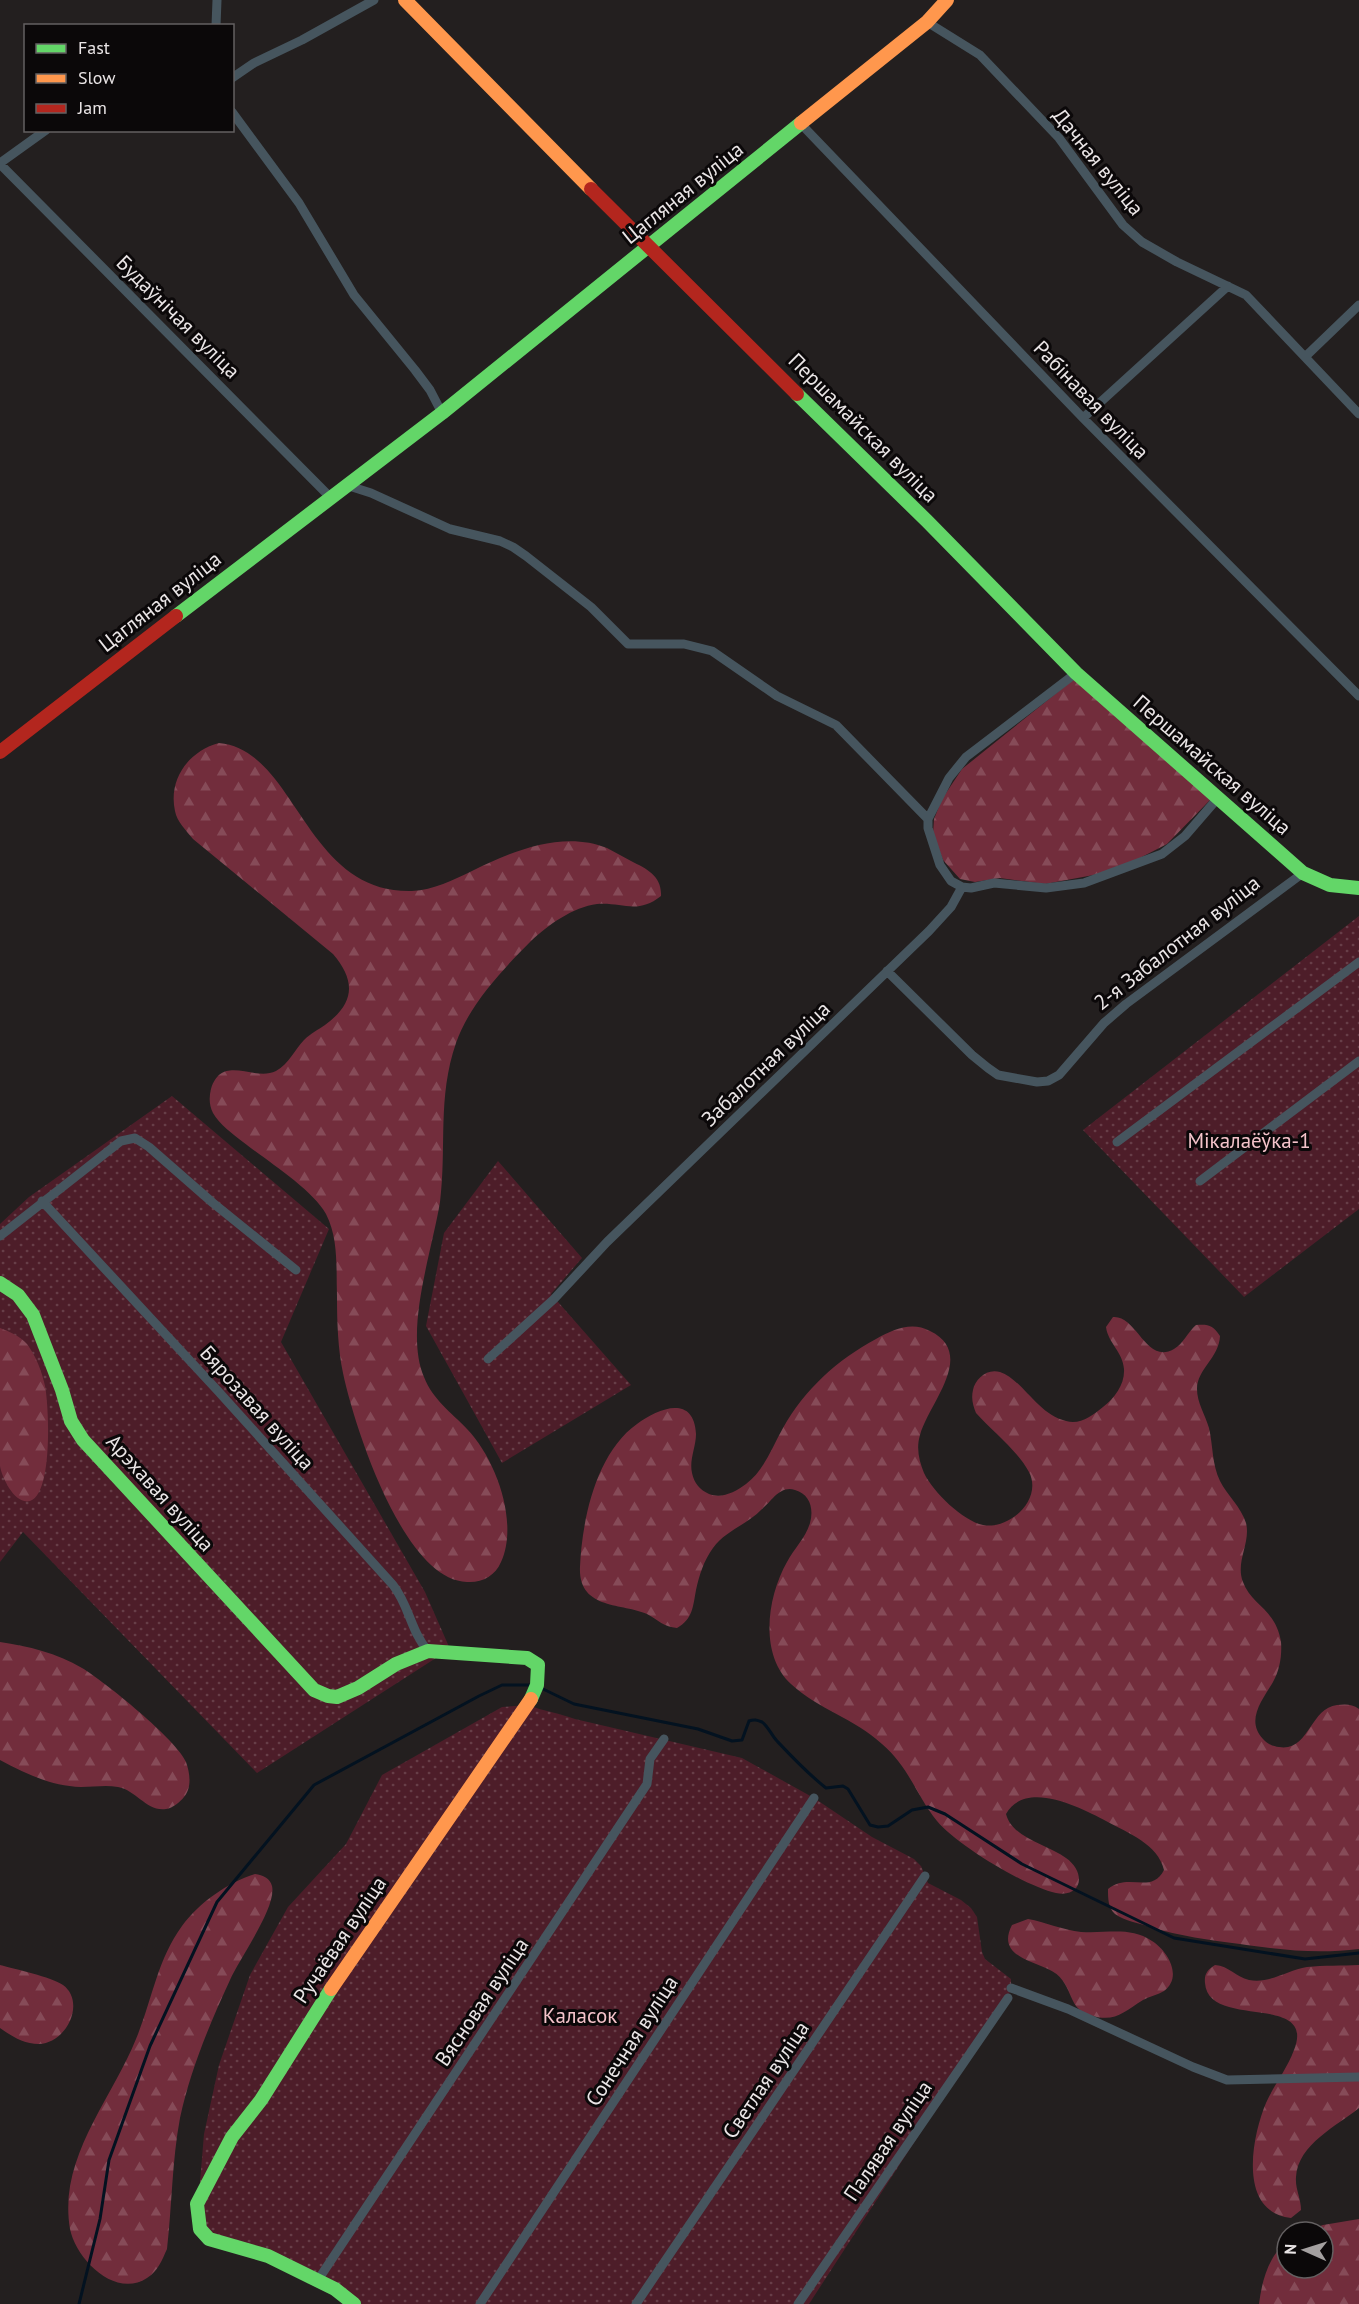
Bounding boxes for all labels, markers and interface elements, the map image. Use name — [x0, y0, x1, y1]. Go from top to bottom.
legend — [24, 24, 234, 132]
text: Fast — [78, 36, 110, 59]
text: Slow — [78, 66, 116, 89]
text: Jam — [77, 96, 107, 119]
street label: Дачная вуліца — [1047, 103, 1150, 221]
street label: Цагляная вуліца — [617, 136, 749, 250]
street label: Будаўнічая вуліца — [111, 249, 246, 384]
street label: Рабінавая вуліца — [1028, 335, 1155, 465]
street label: Першамайская вуліца — [783, 347, 944, 508]
street label: Цагляная вуліца — [93, 545, 226, 658]
street label: Першамайская вуліца — [1128, 689, 1297, 841]
street label: 2-я Забалотная вуліца — [1088, 869, 1265, 1016]
street label: Забалотная вуліца — [696, 995, 836, 1132]
park label: Мікалаёўка-1 — [1187, 1127, 1311, 1154]
street label: Бярозавая вуліца — [194, 1340, 320, 1476]
street label: Арэхавая вуліца — [101, 1428, 220, 1557]
street label: Ручаёвая вуліца — [287, 1871, 392, 2008]
street label: Вясновая вуліца — [429, 1932, 534, 2071]
street label: Сонечная вуліца — [579, 1970, 684, 2111]
park label: Каласок — [543, 2002, 617, 2029]
street label: Светлая вуліца — [716, 2016, 815, 2144]
street label: Палявая вуліца — [837, 2075, 938, 2206]
north arrow — [1275, 2220, 1335, 2280]
text: N — [1280, 2243, 1300, 2255]

